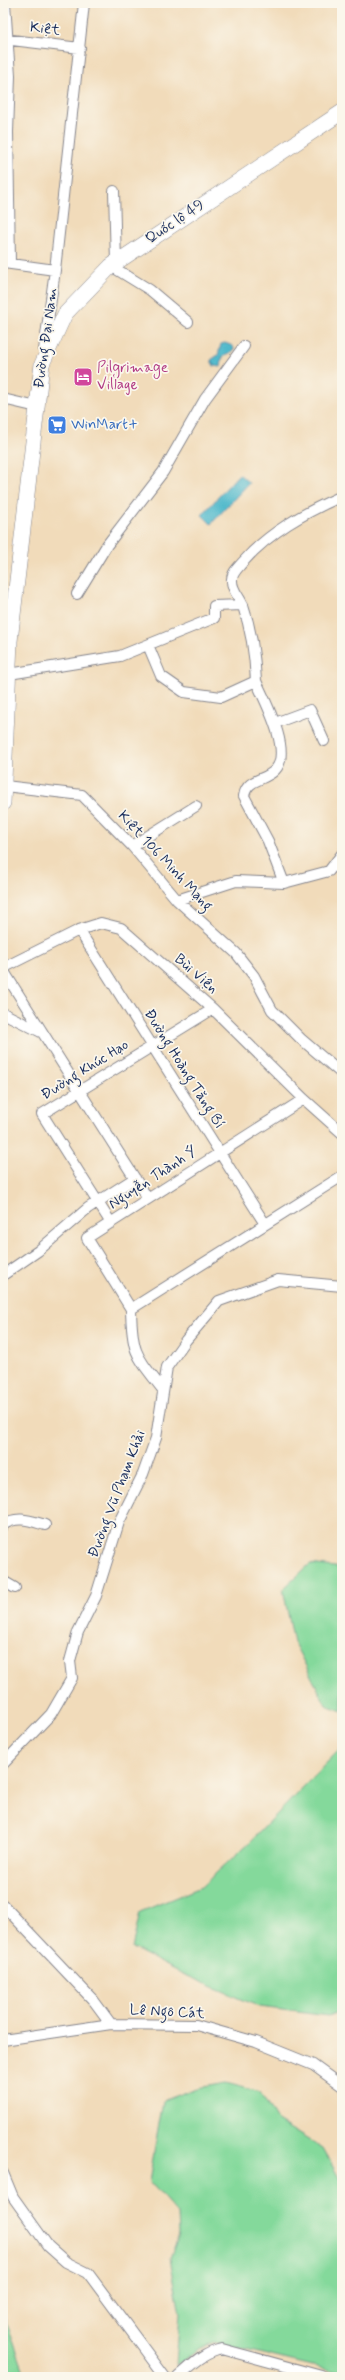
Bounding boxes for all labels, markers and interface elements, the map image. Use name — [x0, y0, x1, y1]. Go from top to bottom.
street label: Kiệt — [29, 17, 61, 41]
street label: Quốc lộ 49 — [142, 195, 208, 249]
street label: Đường Đại Nam — [29, 286, 64, 390]
place label: Pilgrimage Village — [97, 358, 168, 395]
hotel icon: Pilgrimage Village — [72, 366, 94, 388]
supermarket icon: WinMart+ — [46, 414, 68, 436]
place label: WinMart+ — [71, 415, 138, 435]
street label: Kiệt 106 Minh Mạng — [112, 806, 217, 916]
street label: Bùi Viện — [170, 949, 222, 999]
street label: Đường Hoàng Tăng Bí — [138, 1005, 229, 1133]
street label: Đường Khúc Hạo — [37, 1035, 133, 1106]
street label: Nguyễn Thành Ý — [105, 1142, 202, 1215]
street label: Đường Vũ Phạm Khải — [83, 1427, 151, 1561]
street label: Lê Ngô Cát — [129, 2000, 205, 2025]

